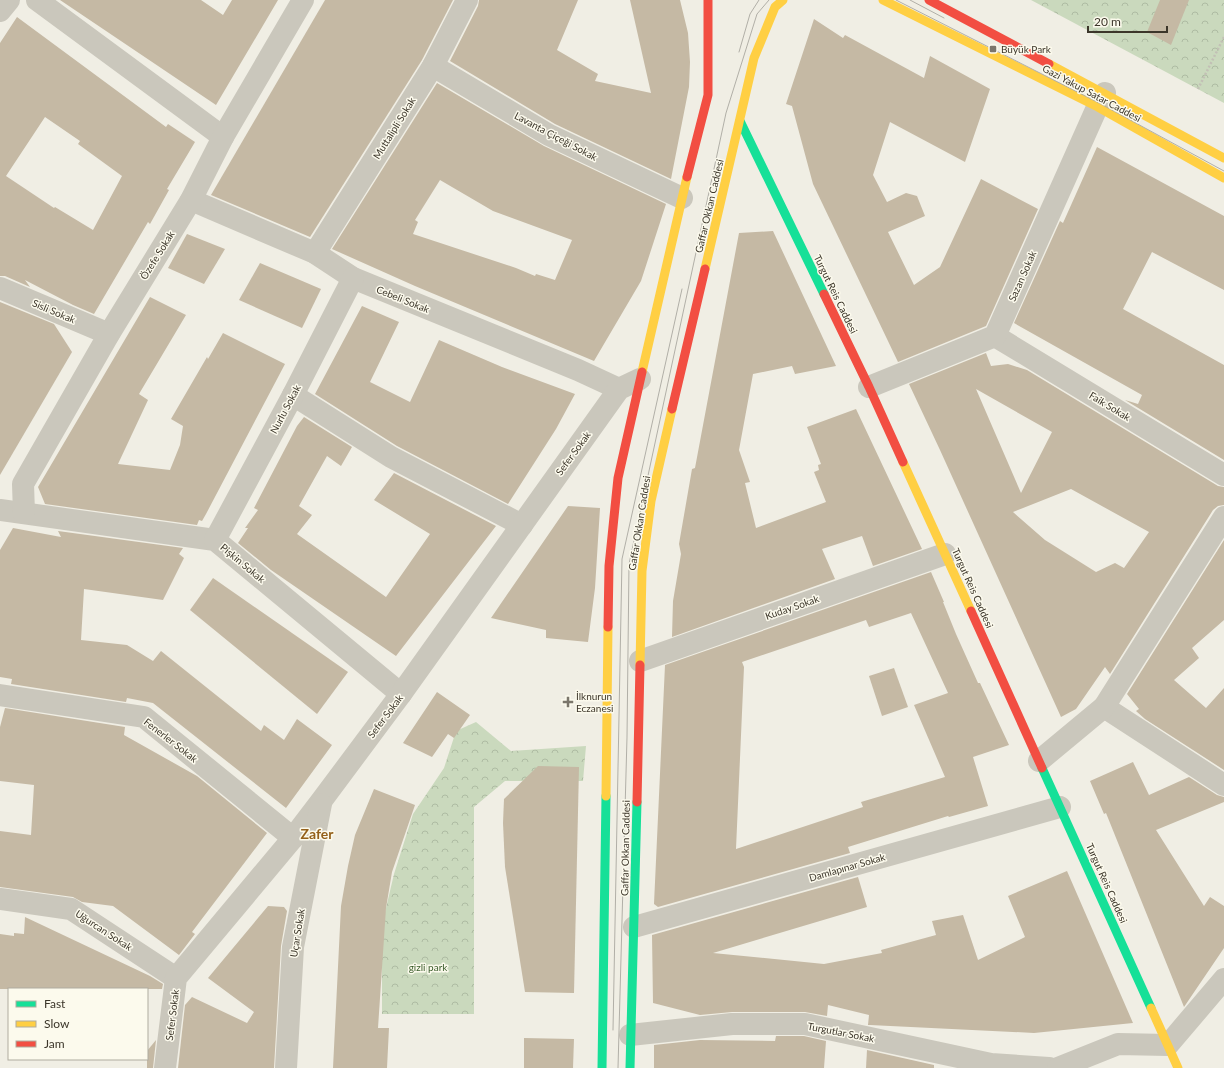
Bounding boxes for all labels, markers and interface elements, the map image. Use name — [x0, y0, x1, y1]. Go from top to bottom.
scale bar — [1088, 8, 1167, 34]
text: 20 m — [1094, 14, 1121, 29]
place label: Büyük Park — [1001, 43, 1052, 55]
marker: Büyük Park — [988, 44, 998, 54]
street label: Gazi Yakup Satar Caddesi — [1041, 62, 1143, 124]
street label: Muttalipli Sokak — [370, 94, 418, 161]
street label: Lavanta Çiçeği Sokak — [513, 109, 600, 163]
street label: Gaffar Okkan Caddesi — [692, 158, 726, 254]
street label: Özefe Sokak — [137, 228, 177, 281]
street label: Sazan Sokak — [1006, 248, 1039, 303]
street label: Turgut Reis Caddesi — [812, 253, 860, 335]
street label: Cebeli Sokak — [375, 283, 432, 315]
street label: Sisli Sokak — [31, 297, 78, 326]
street label: Nurlu Sokak — [267, 382, 303, 435]
street label: Faik Sokak — [1087, 389, 1134, 424]
street label: Sefer Sokak — [553, 428, 594, 477]
street label: Gaffar Okkan Caddesi — [626, 475, 652, 571]
street label: Pişkin Sokak — [218, 541, 268, 586]
street label: Turgut Reis Caddesi — [950, 546, 996, 630]
street label: Kuday Sokak — [764, 592, 821, 622]
place label: İlknurun Eczanesi — [576, 690, 613, 714]
street label: Sefer Sokak — [365, 691, 406, 740]
marker: İlknurun Eczanesi — [563, 697, 573, 707]
street label: Fenerler Sokak — [142, 715, 201, 765]
street label: Gaffar Okkan Caddesi — [618, 800, 632, 896]
district label: Zafer — [301, 825, 334, 842]
street label: Turgut Reis Caddesi — [1084, 841, 1130, 925]
street label: Damlapınar Sokak — [807, 850, 887, 884]
street label: Uğurcan Sokak — [73, 907, 135, 953]
street label: Uçar Sokak — [287, 907, 307, 958]
park label: gizli park — [409, 961, 448, 973]
legend — [8, 988, 148, 1060]
street label: Sefer Sokak — [163, 988, 181, 1041]
text: Fast — [44, 996, 66, 1011]
text: Slow — [44, 1016, 70, 1031]
street label: Turgutlar Sokak — [807, 1020, 876, 1045]
text: Jam — [44, 1036, 65, 1051]

